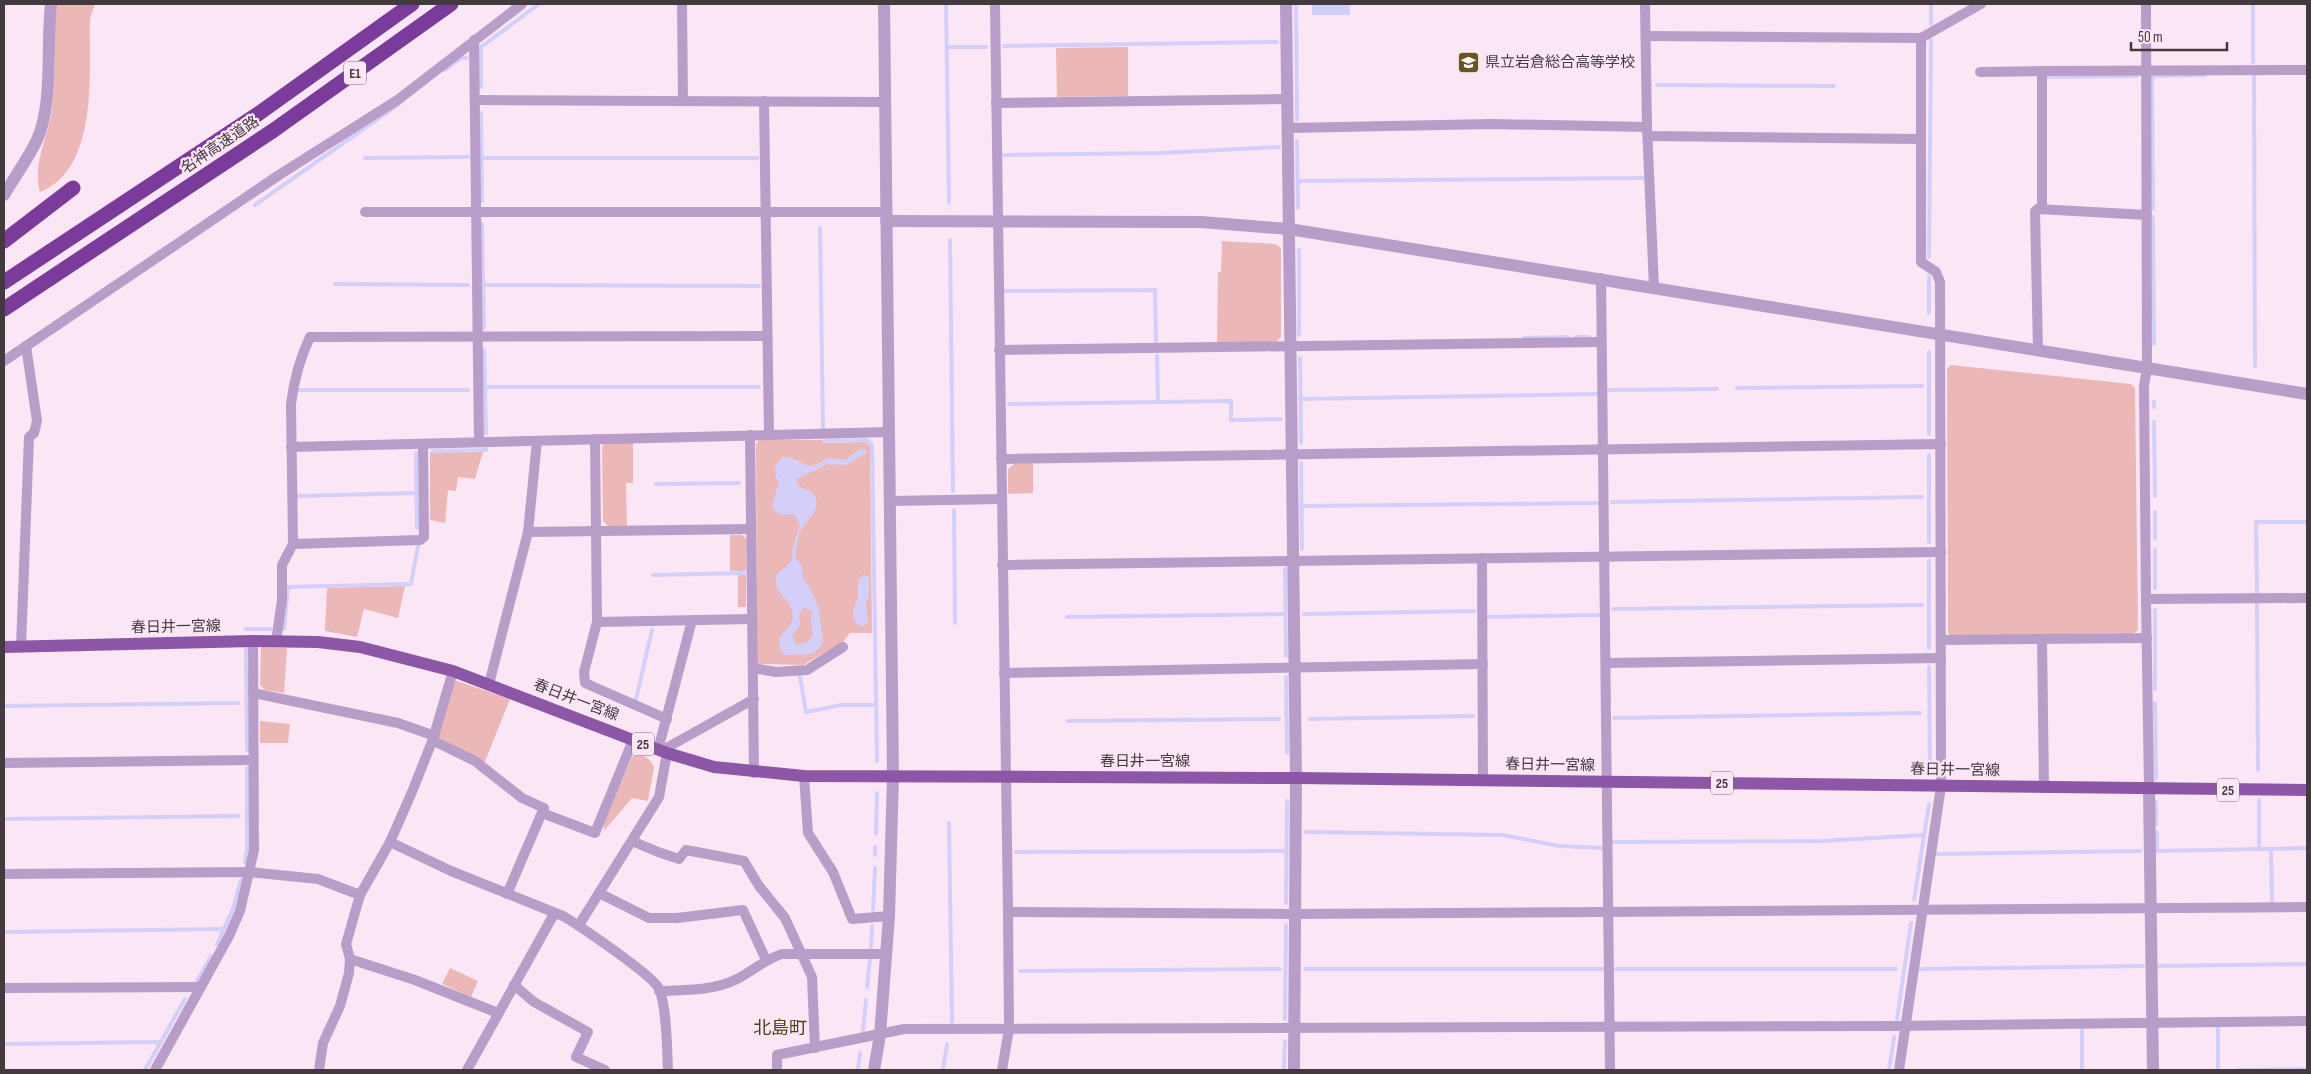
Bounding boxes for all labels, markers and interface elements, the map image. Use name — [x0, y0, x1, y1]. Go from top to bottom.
scale bar — [2131, 20, 2227, 52]
text: 50 m — [2138, 28, 2163, 47]
school or university icon: 県立岩倉総合高等学校 — [1457, 50, 1481, 74]
place label: 県立岩倉総合高等学校 — [1485, 53, 1635, 72]
road number: E1 — [344, 62, 366, 84]
street label: 名神高速道路 — [177, 112, 263, 178]
street label: 春日井一宮線 — [131, 617, 221, 637]
street label: 春日井一宮線 — [531, 675, 621, 725]
road number: 25 — [632, 732, 654, 756]
street label: 春日井一宮線 — [1100, 752, 1190, 771]
street label: 春日井一宮線 — [1505, 755, 1595, 775]
street label: 春日井一宮線 — [1910, 760, 2000, 780]
road number: 25 — [1711, 771, 1733, 794]
road number: 25 — [2217, 778, 2239, 802]
district label: 北島町 — [753, 1018, 807, 1039]

